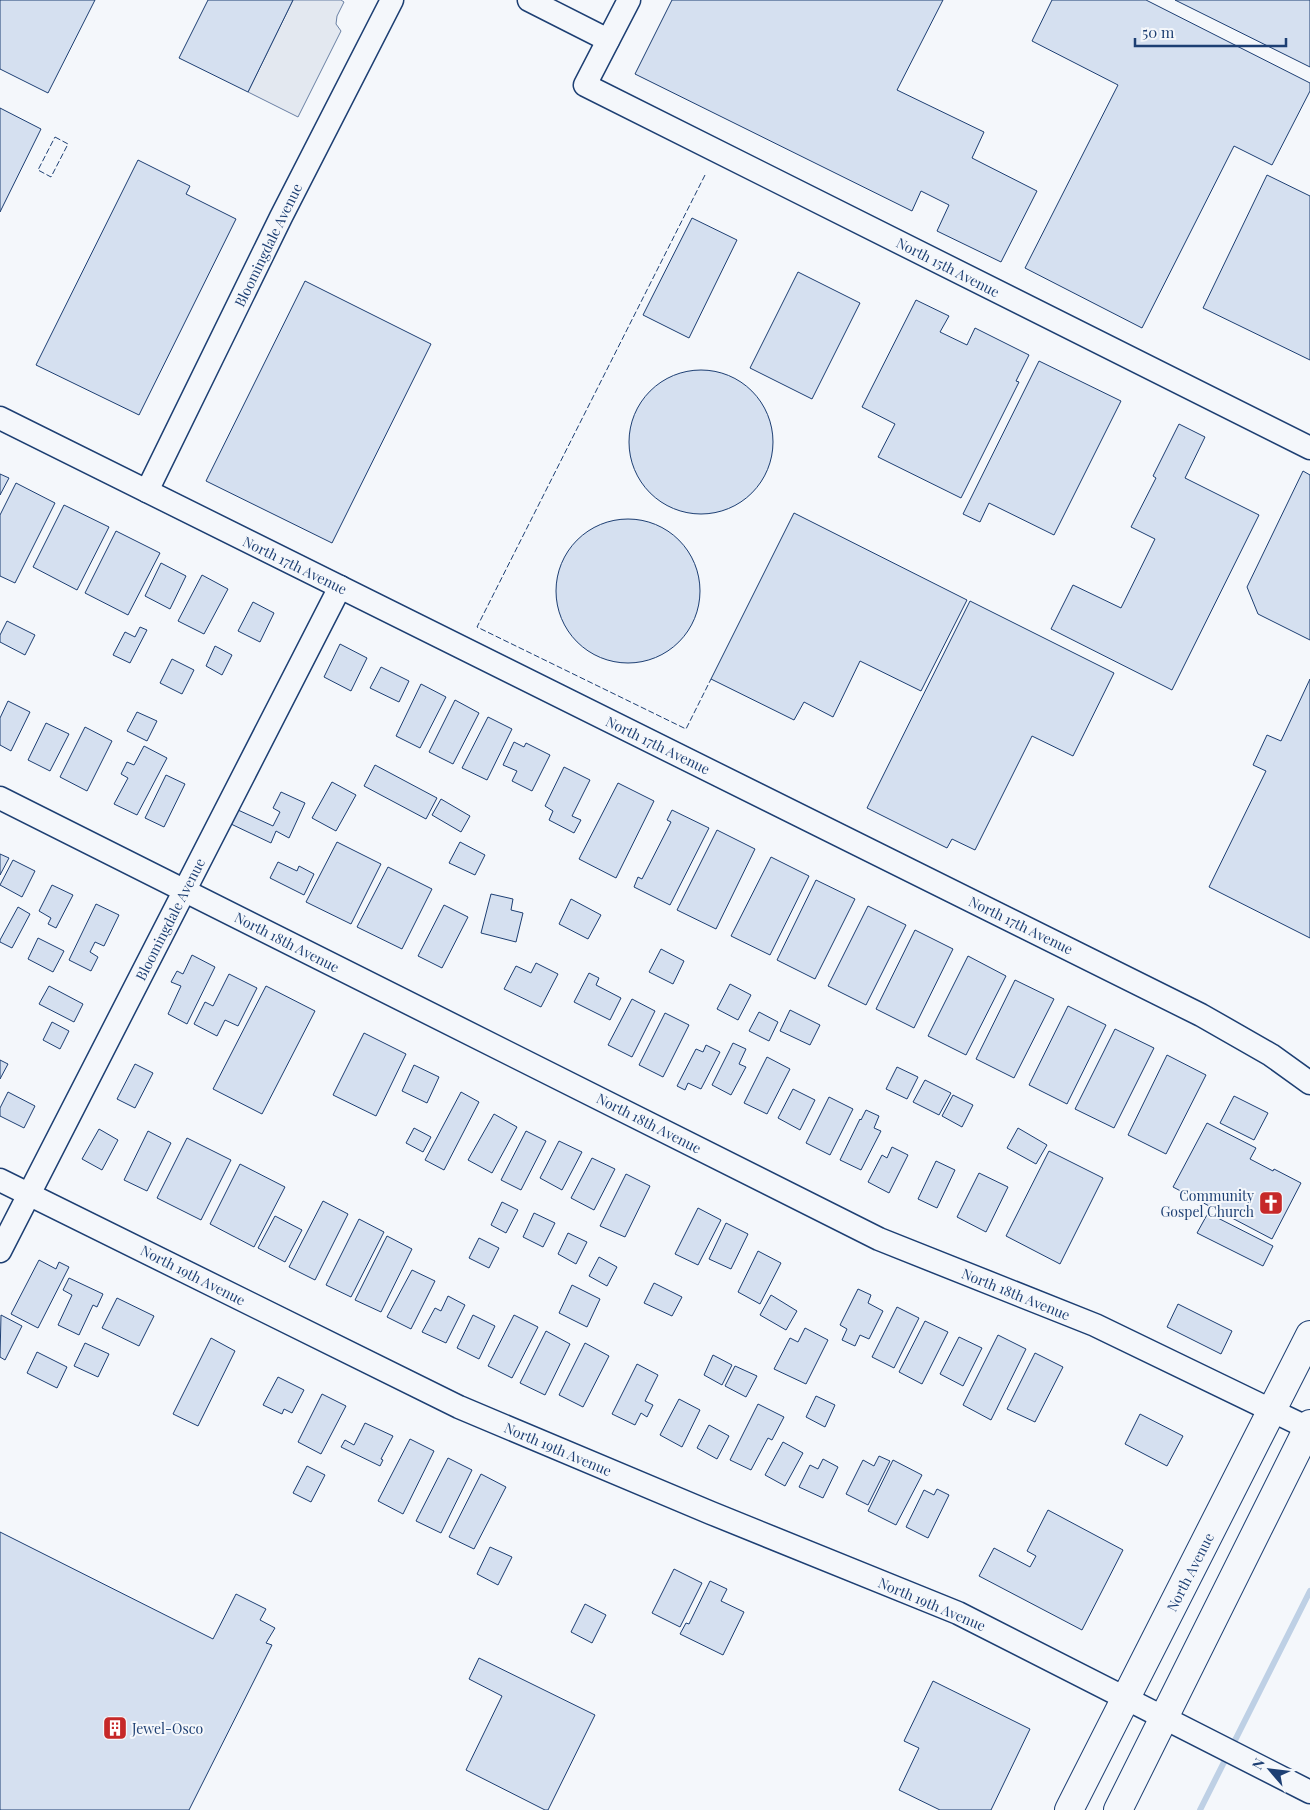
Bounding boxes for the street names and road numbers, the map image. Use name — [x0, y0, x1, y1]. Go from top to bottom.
street label: Bloomingdale Avenue — [230, 180, 306, 310]
street label: North 15th Avenue — [893, 233, 1003, 301]
street label: North 17th Avenue — [240, 532, 350, 598]
street label: North 17th Avenue — [603, 712, 713, 778]
street label: Bloomingdale Avenue — [131, 855, 209, 983]
street label: North 17th Avenue — [966, 892, 1076, 958]
street label: North 18th Avenue — [231, 907, 343, 977]
street label: North 18th Avenue — [593, 1088, 705, 1158]
street label: North 19th Avenue — [137, 1240, 249, 1310]
street label: North 18th Avenue — [959, 1264, 1073, 1324]
street label: North 19th Avenue — [501, 1418, 615, 1480]
street label: North Avenue — [1162, 1529, 1218, 1615]
street label: North 19th Avenue — [875, 1573, 989, 1635]

